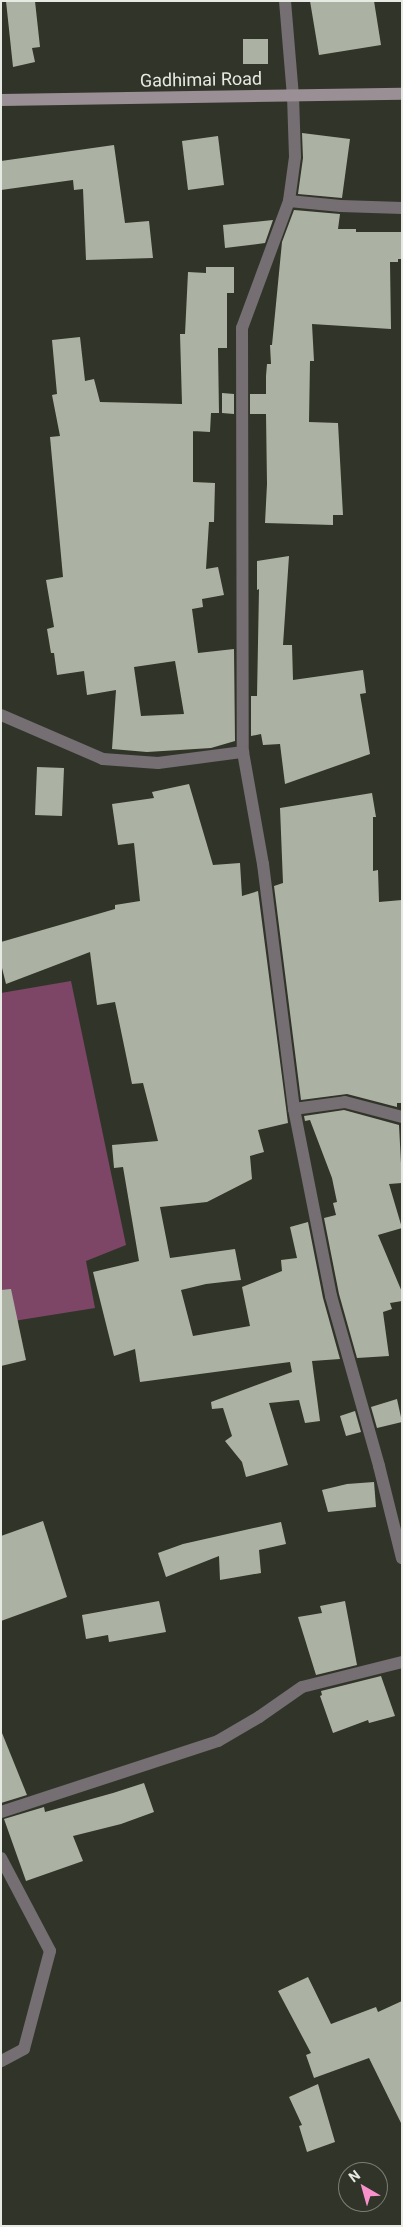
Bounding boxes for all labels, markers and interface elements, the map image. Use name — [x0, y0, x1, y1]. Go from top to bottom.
street label: Gadhimai Road — [140, 68, 262, 92]
north arrow — [338, 2162, 388, 2212]
text: N — [346, 2167, 363, 2185]

